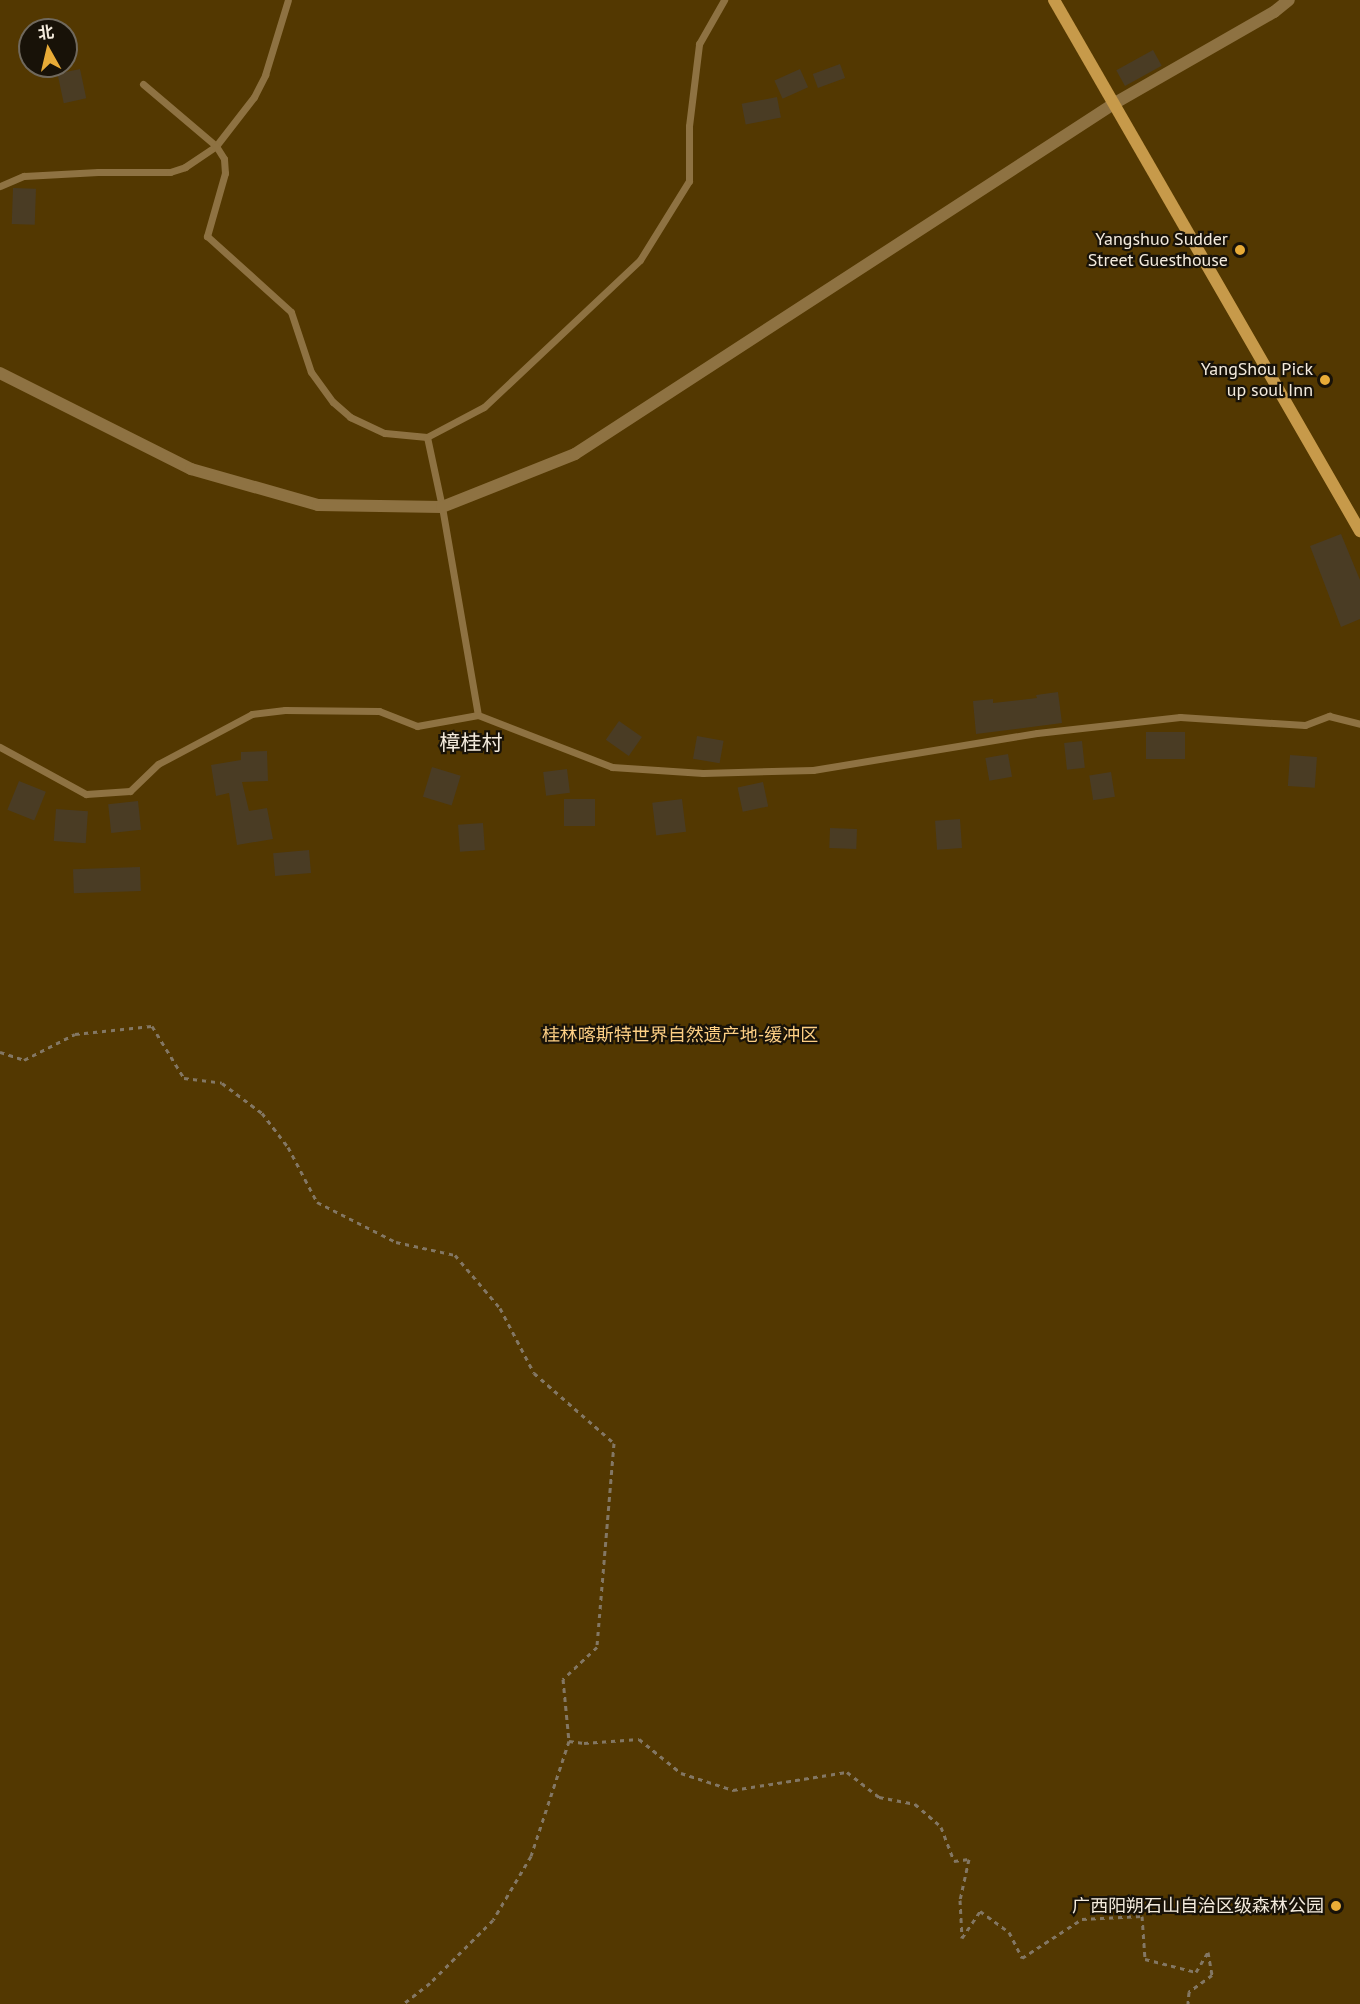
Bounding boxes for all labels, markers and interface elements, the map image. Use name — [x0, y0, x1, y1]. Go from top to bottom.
north arrow — [18, 18, 78, 78]
text: 北 — [36, 21, 55, 43]
place label: Yangshuo Sudder Street Guesthouse — [1088, 229, 1228, 272]
marker: Yangshuo Sudder Street Guesthouse — [1233, 243, 1247, 257]
place label: YangShou Pick up soul Inn — [1201, 359, 1313, 401]
marker: YangShou Pick up soul Inn — [1318, 373, 1332, 387]
district label: 樟桂村 — [440, 730, 502, 756]
park label: 桂林喀斯特世界自然遗产地-缓冲区 — [542, 1024, 818, 1046]
place label: 广西阳朔石山自治区级森林公园 — [1072, 1895, 1324, 1917]
marker: 广西阳朔石山自治区级森林公园 — [1329, 1899, 1343, 1913]

